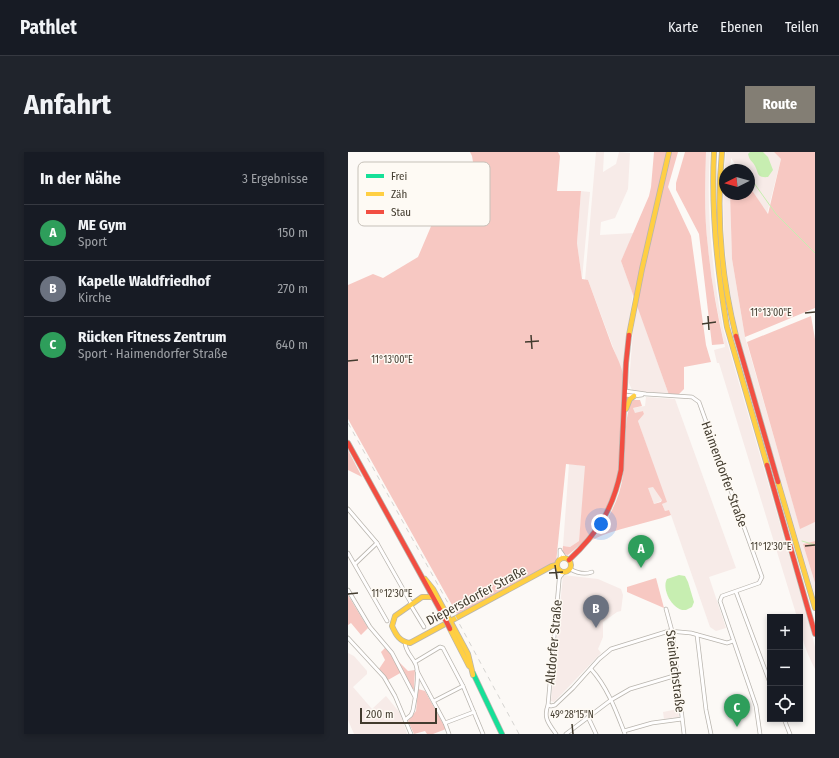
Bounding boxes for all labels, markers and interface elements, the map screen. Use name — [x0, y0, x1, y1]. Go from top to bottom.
text: Pathlet — [20, 16, 77, 39]
text: Karte — [668, 19, 698, 36]
text: Ebenen — [720, 19, 763, 36]
text: Teilen — [785, 19, 819, 36]
button: Route — [745, 86, 815, 123]
text: Anfahrt — [24, 88, 111, 121]
legend — [358, 162, 490, 226]
north arrow — [719, 164, 755, 200]
text: In der Nähe — [40, 168, 121, 189]
text: Frei — [391, 170, 407, 183]
text: 3 Ergebnisse — [242, 171, 308, 186]
text: Zäh — [391, 188, 407, 201]
text: Stau — [391, 206, 411, 219]
text: ME Gym — [78, 216, 126, 234]
text: A — [49, 225, 57, 240]
text: 150 m — [277, 225, 308, 240]
text: Sport — [78, 234, 107, 249]
text: Kapelle Waldfriedhof — [78, 272, 210, 290]
text: B — [49, 281, 57, 296]
text: 270 m — [277, 281, 308, 296]
text: Kirche — [78, 290, 111, 305]
text: 11°13'00"E — [750, 307, 792, 319]
text: Rücken Fitness Zentrum — [78, 328, 226, 346]
text: C — [50, 337, 56, 352]
text: 640 m — [275, 337, 308, 352]
text: Sport · Haimendorfer Straße — [78, 346, 227, 361]
text: 11°13'00"E — [371, 354, 413, 366]
street label: Haimendorfer Straße — [698, 419, 751, 529]
your location — [591, 514, 611, 534]
pin: A — [628, 535, 654, 568]
text: 11°12'30"E — [751, 541, 792, 553]
street label: Diepersdorfer Straße — [424, 563, 529, 628]
text: 11°12'30"E — [372, 588, 413, 600]
pin: B — [583, 595, 609, 628]
street label: Altdorfer Straße — [542, 599, 565, 685]
map controls — [767, 614, 803, 722]
button: + — [767, 614, 803, 650]
street label: Steinlachstraße — [663, 629, 688, 713]
button: − — [767, 650, 803, 686]
button: locate — [767, 686, 803, 722]
pin: C — [724, 694, 750, 727]
scale bar — [360, 706, 437, 725]
text: 200 m — [366, 708, 393, 721]
text: 49°28'15"N — [550, 709, 594, 721]

